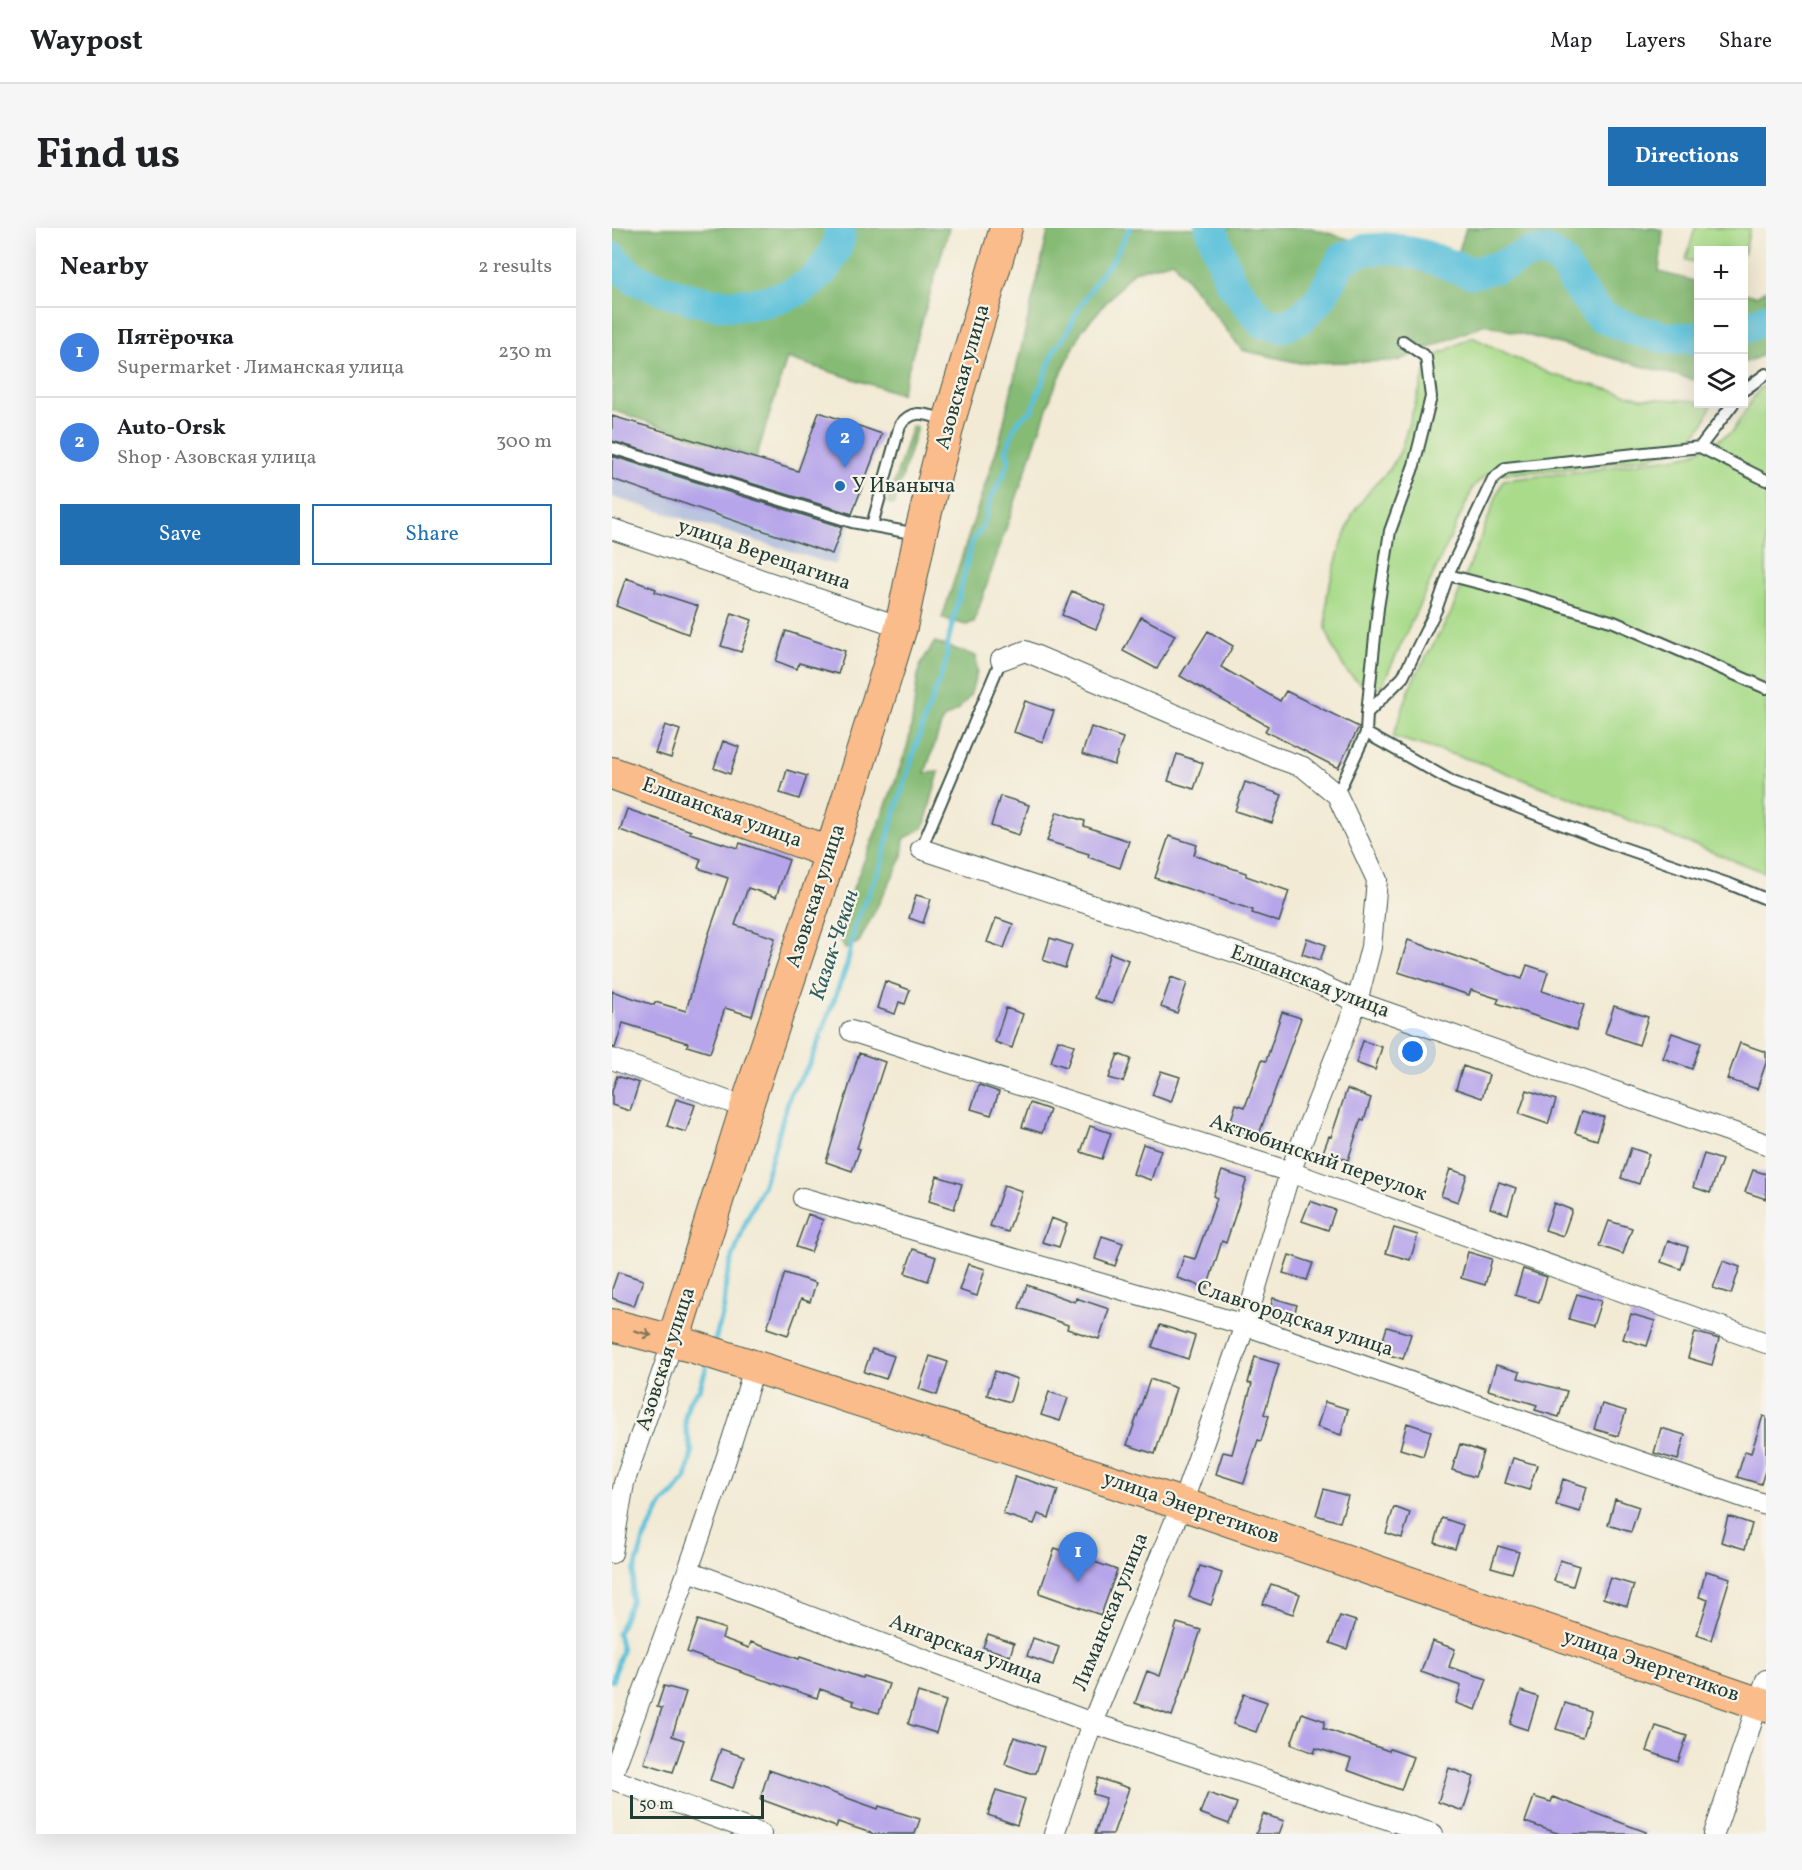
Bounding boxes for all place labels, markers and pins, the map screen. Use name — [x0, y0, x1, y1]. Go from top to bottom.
pin: 2 — [826, 418, 864, 468]
place label: У Иваныча — [852, 472, 955, 501]
marker: У Иваныча — [833, 479, 847, 493]
pin: 1 — [1058, 1532, 1098, 1582]

